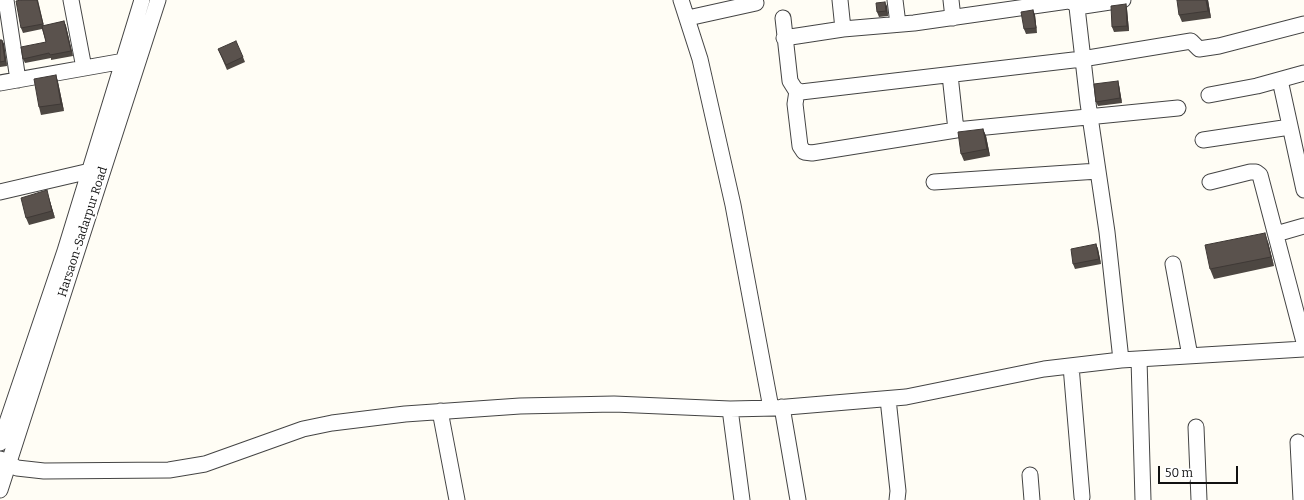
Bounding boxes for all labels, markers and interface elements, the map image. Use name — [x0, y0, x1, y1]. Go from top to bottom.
street label: Harsaon-Sadarpur Road — [55, 165, 111, 299]
scale bar — [1160, 458, 1240, 484]
text: 50 m — [1165, 466, 1193, 480]

